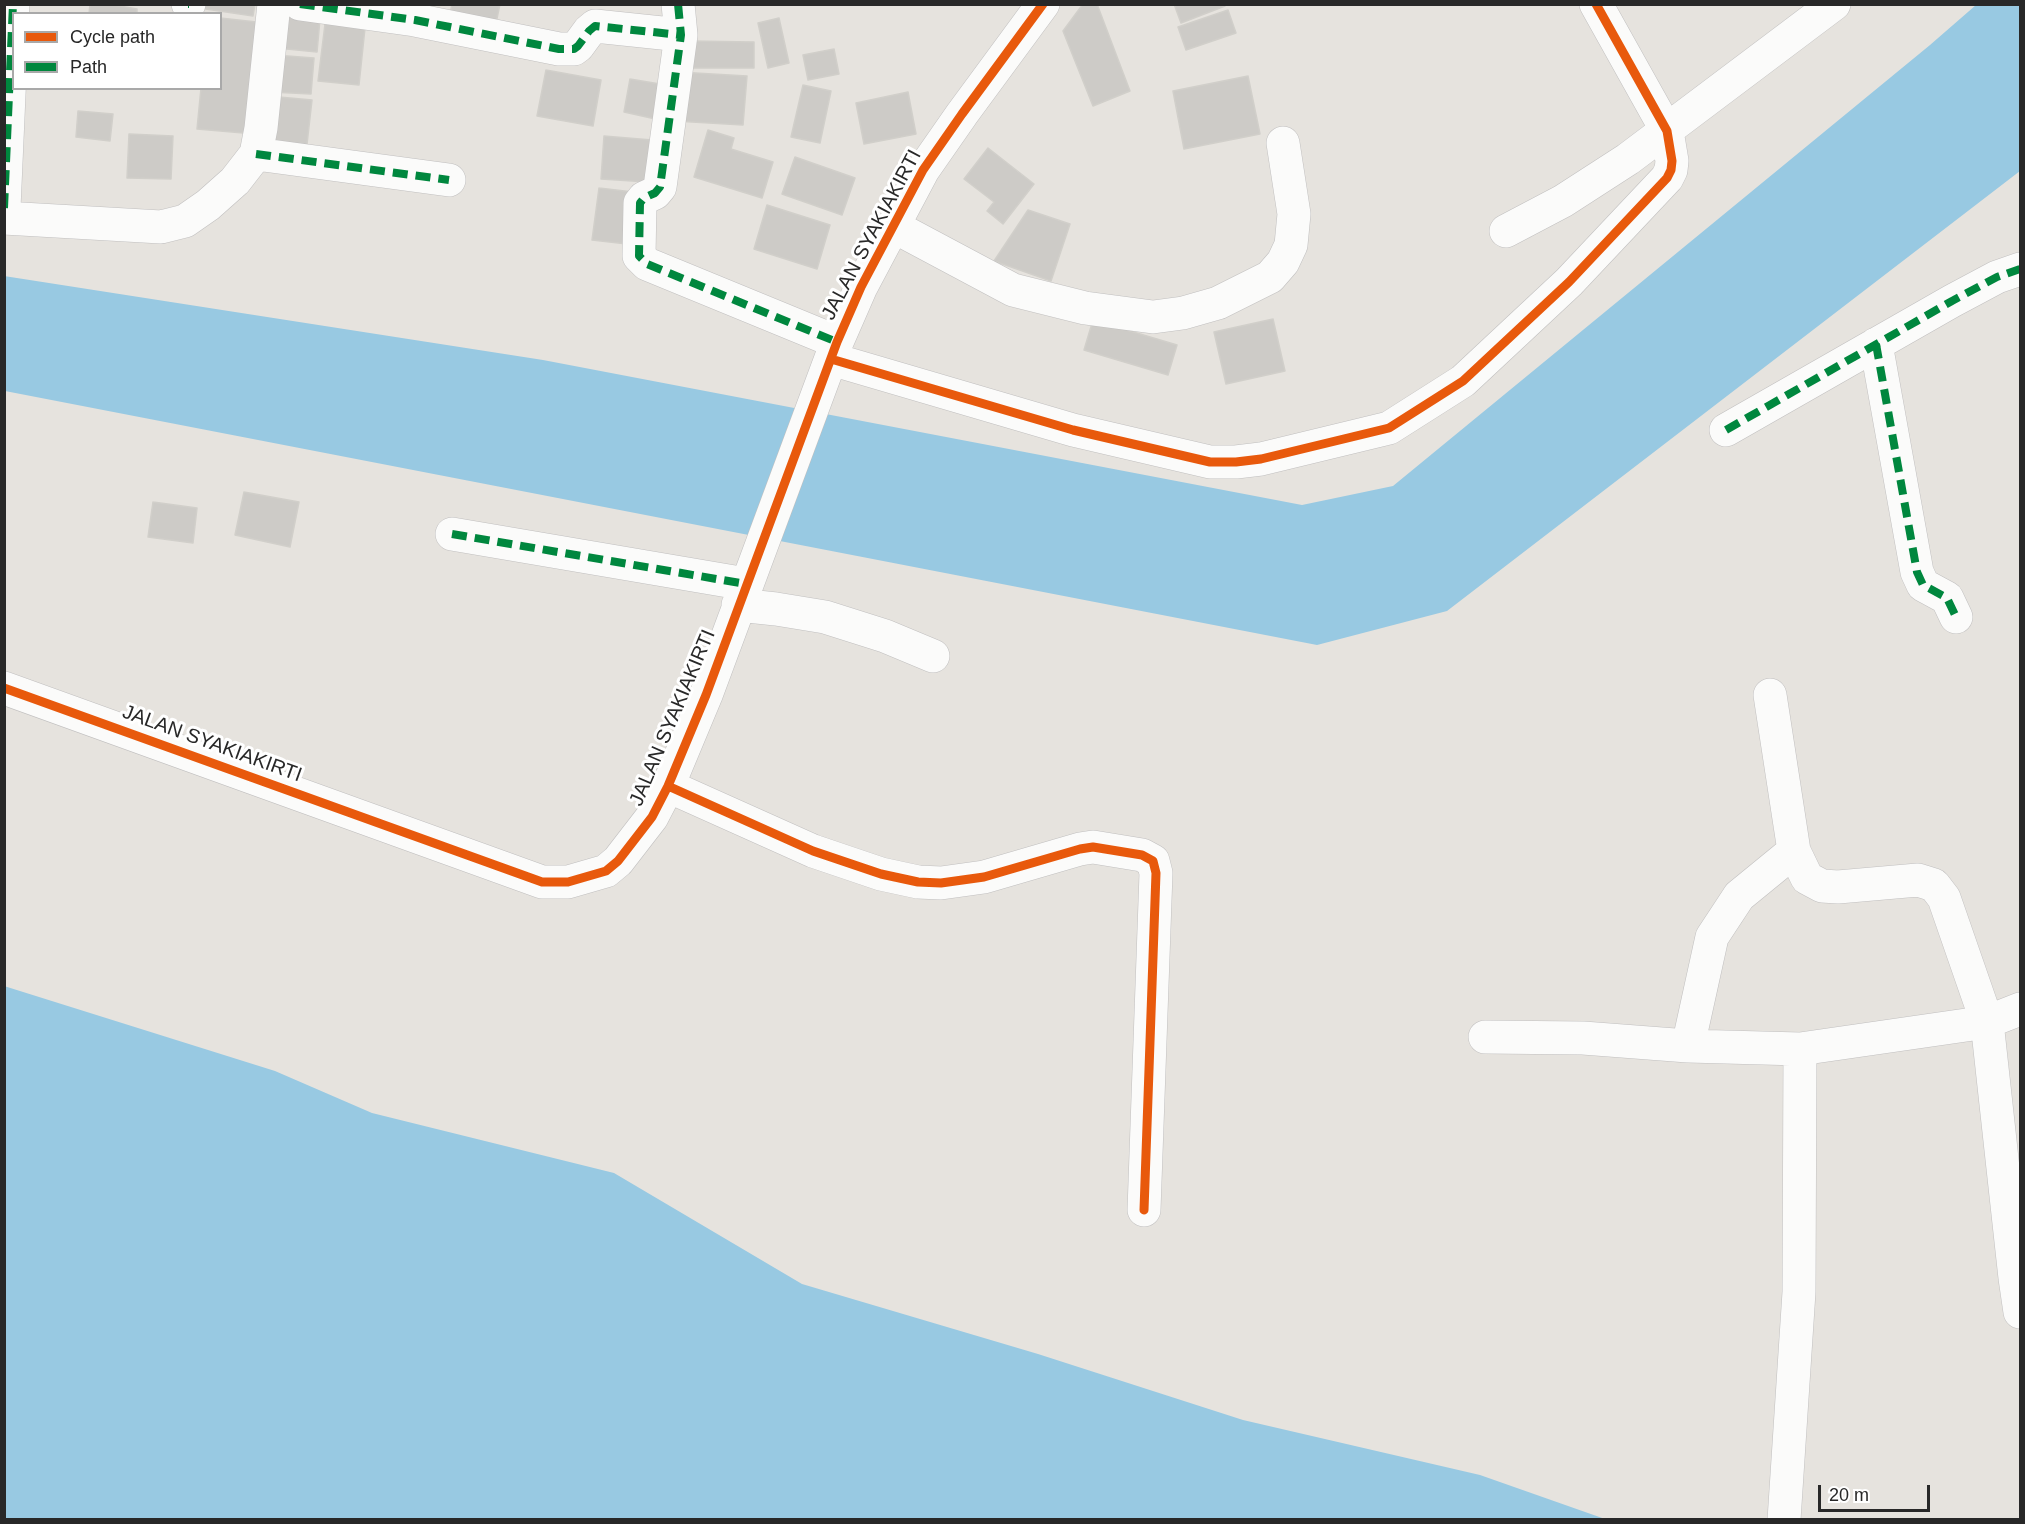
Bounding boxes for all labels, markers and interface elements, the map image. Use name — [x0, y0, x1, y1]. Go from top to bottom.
legend — [12, 12, 222, 90]
text: Cycle path — [70, 27, 155, 47]
text: Path — [70, 57, 107, 77]
street label: JALAN SYAKIAKIRTI — [817, 146, 927, 324]
street label: JALAN SYAKIAKIRTI — [625, 626, 721, 810]
street label: JALAN SYAKIAKIRTI — [119, 700, 305, 788]
scale bar — [1821, 1473, 1934, 1511]
text: 20 m — [1829, 1485, 1869, 1505]

